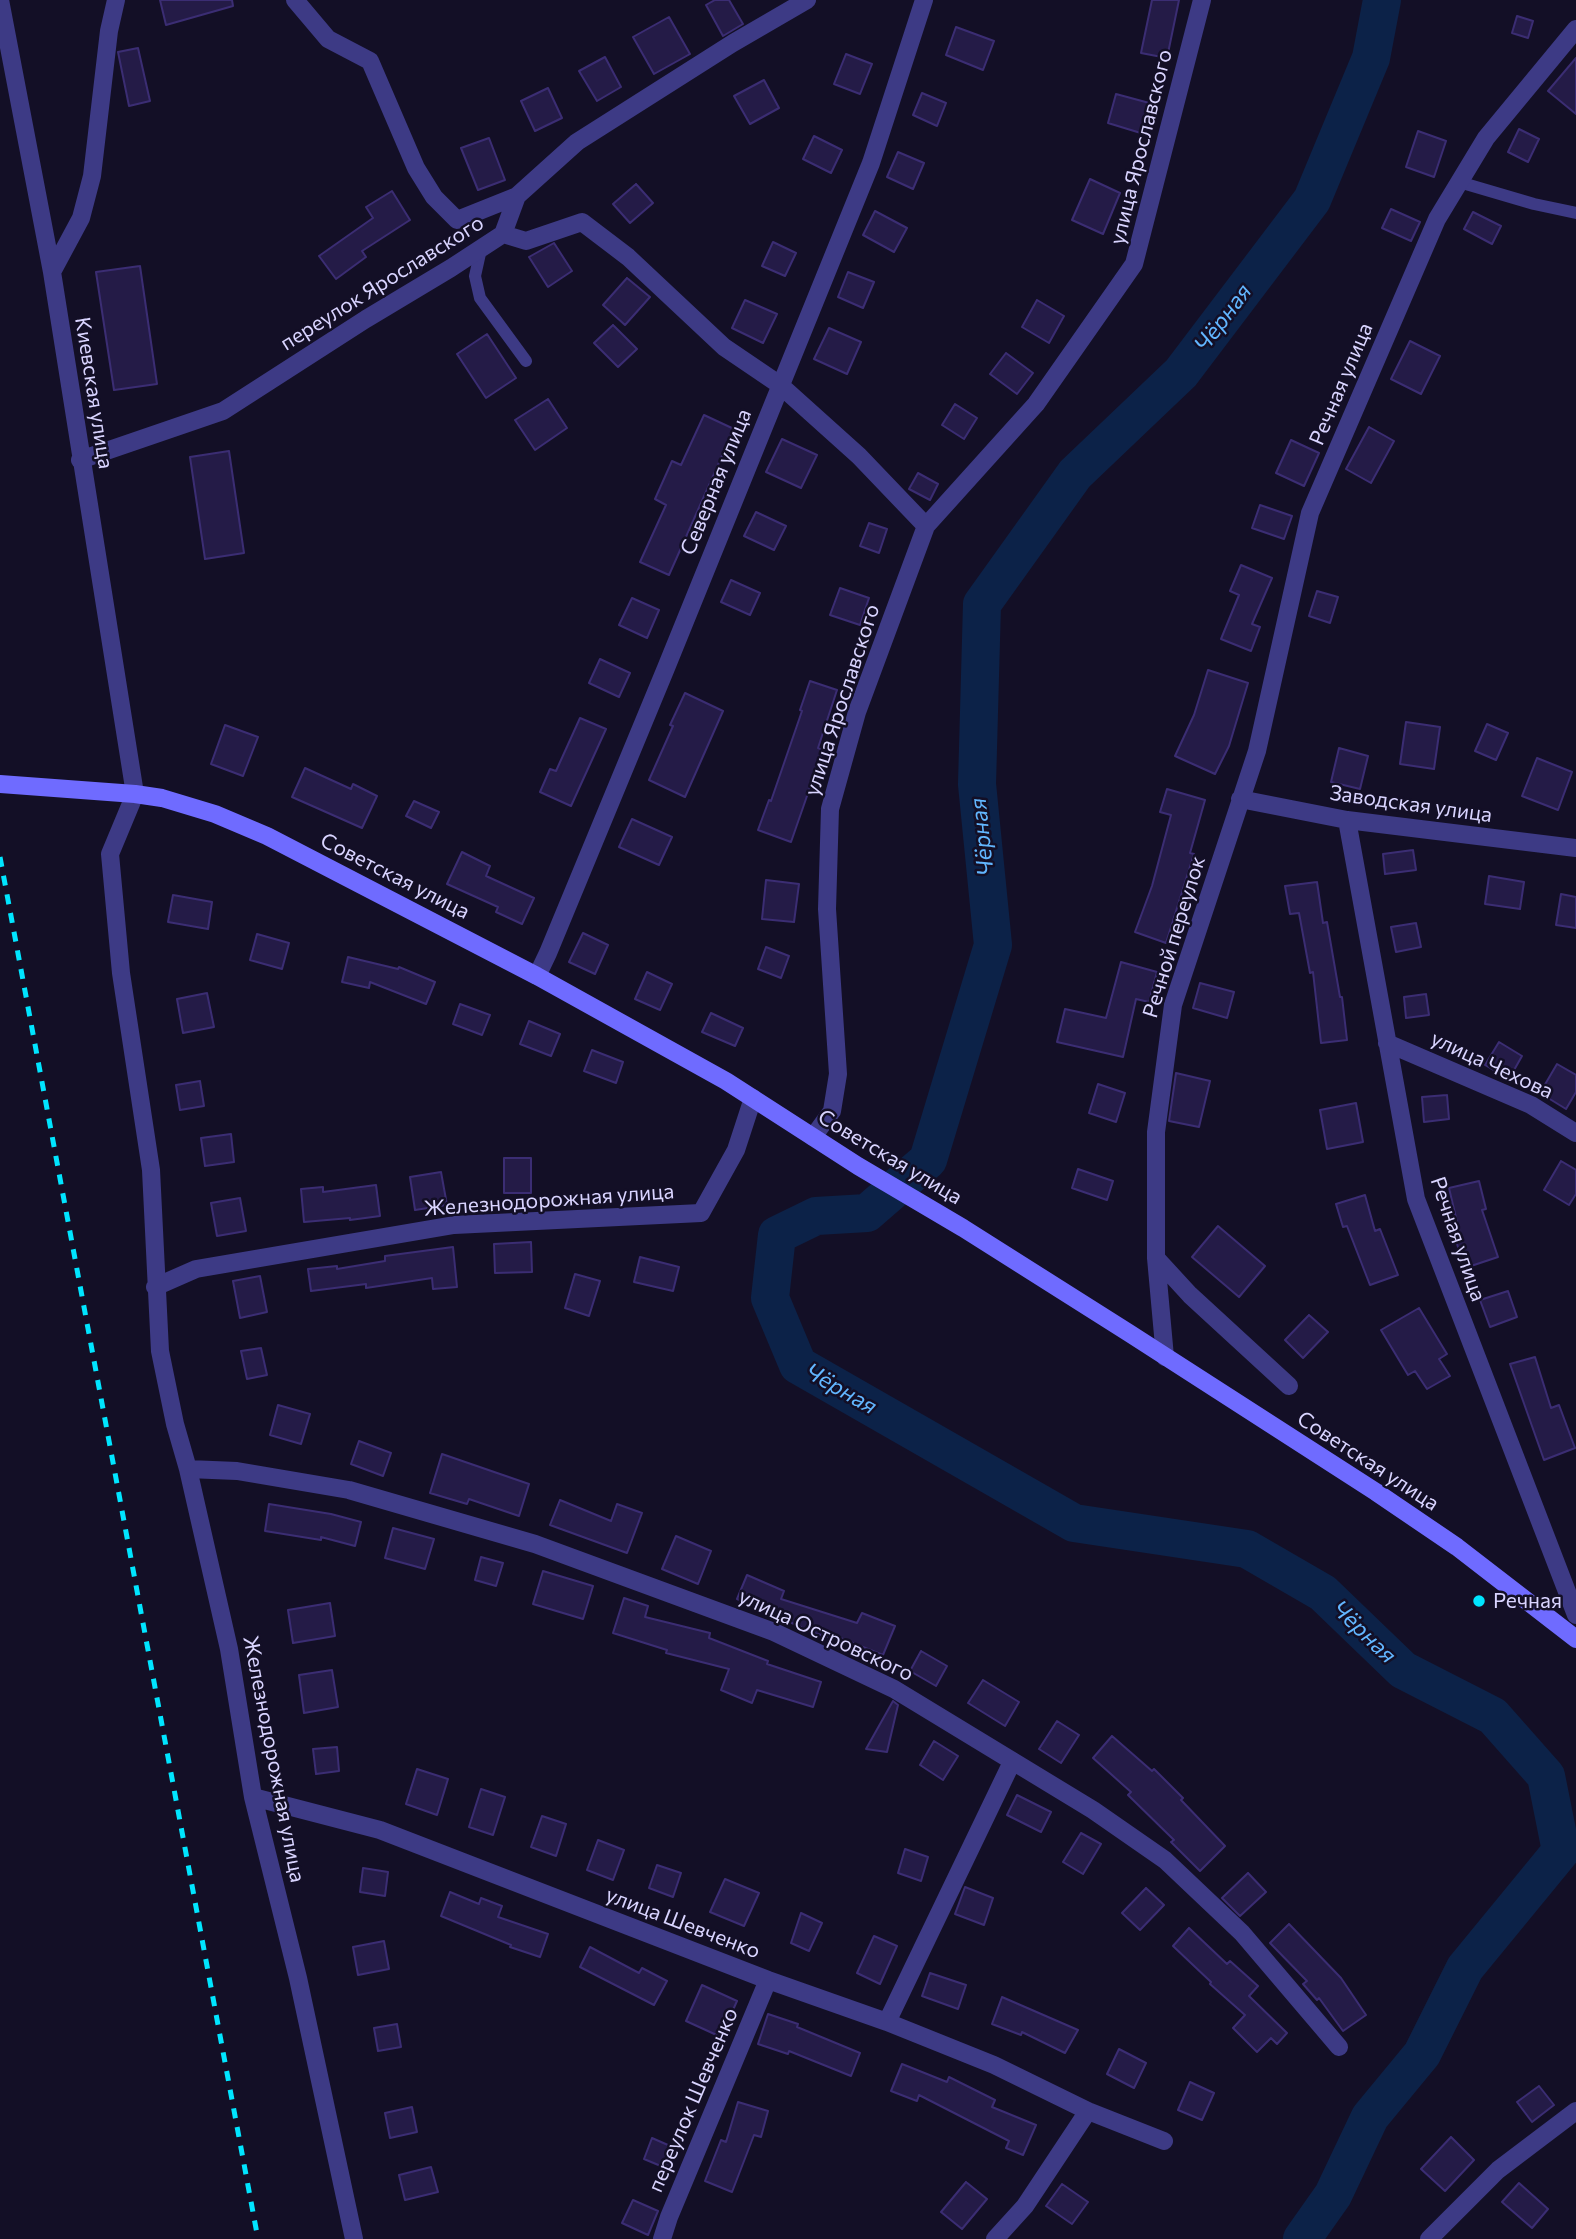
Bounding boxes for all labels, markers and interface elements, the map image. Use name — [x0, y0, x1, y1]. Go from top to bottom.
street label: улица Ярославского — [1105, 47, 1177, 247]
street label: переулок Ярославского — [276, 210, 488, 356]
water label: Чёрная — [1188, 278, 1258, 358]
street label: Киевская улица — [70, 315, 118, 471]
street label: Речная улица — [1304, 319, 1378, 449]
street label: Северная улица — [675, 405, 757, 559]
street label: улица Ярославского — [799, 601, 885, 799]
street label: Заводская улица — [1328, 780, 1494, 828]
water label: Чёрная — [964, 797, 1000, 877]
street label: Советская улица — [316, 828, 474, 924]
street label: Речной переулок — [1137, 853, 1211, 1021]
street label: улица Чехова — [1427, 1026, 1557, 1104]
street label: Советская улица — [813, 1104, 967, 1210]
street label: Речная улица — [1425, 1173, 1491, 1305]
street label: Железнодорожная улица — [423, 1179, 675, 1221]
water label: Чёрная — [800, 1357, 882, 1421]
street label: Советская улица — [1292, 1406, 1444, 1516]
street label: улица Островского — [735, 1583, 917, 1687]
place label: Речная — [1493, 1588, 1562, 1614]
marker: Речная — [1471, 1593, 1487, 1609]
water label: Чёрная — [1326, 1595, 1402, 1669]
street label: Железнодорожная улица — [238, 1633, 310, 1885]
street label: улица Шевченко — [602, 1882, 764, 1964]
street label: переулок Шевченко — [643, 2004, 743, 2196]

